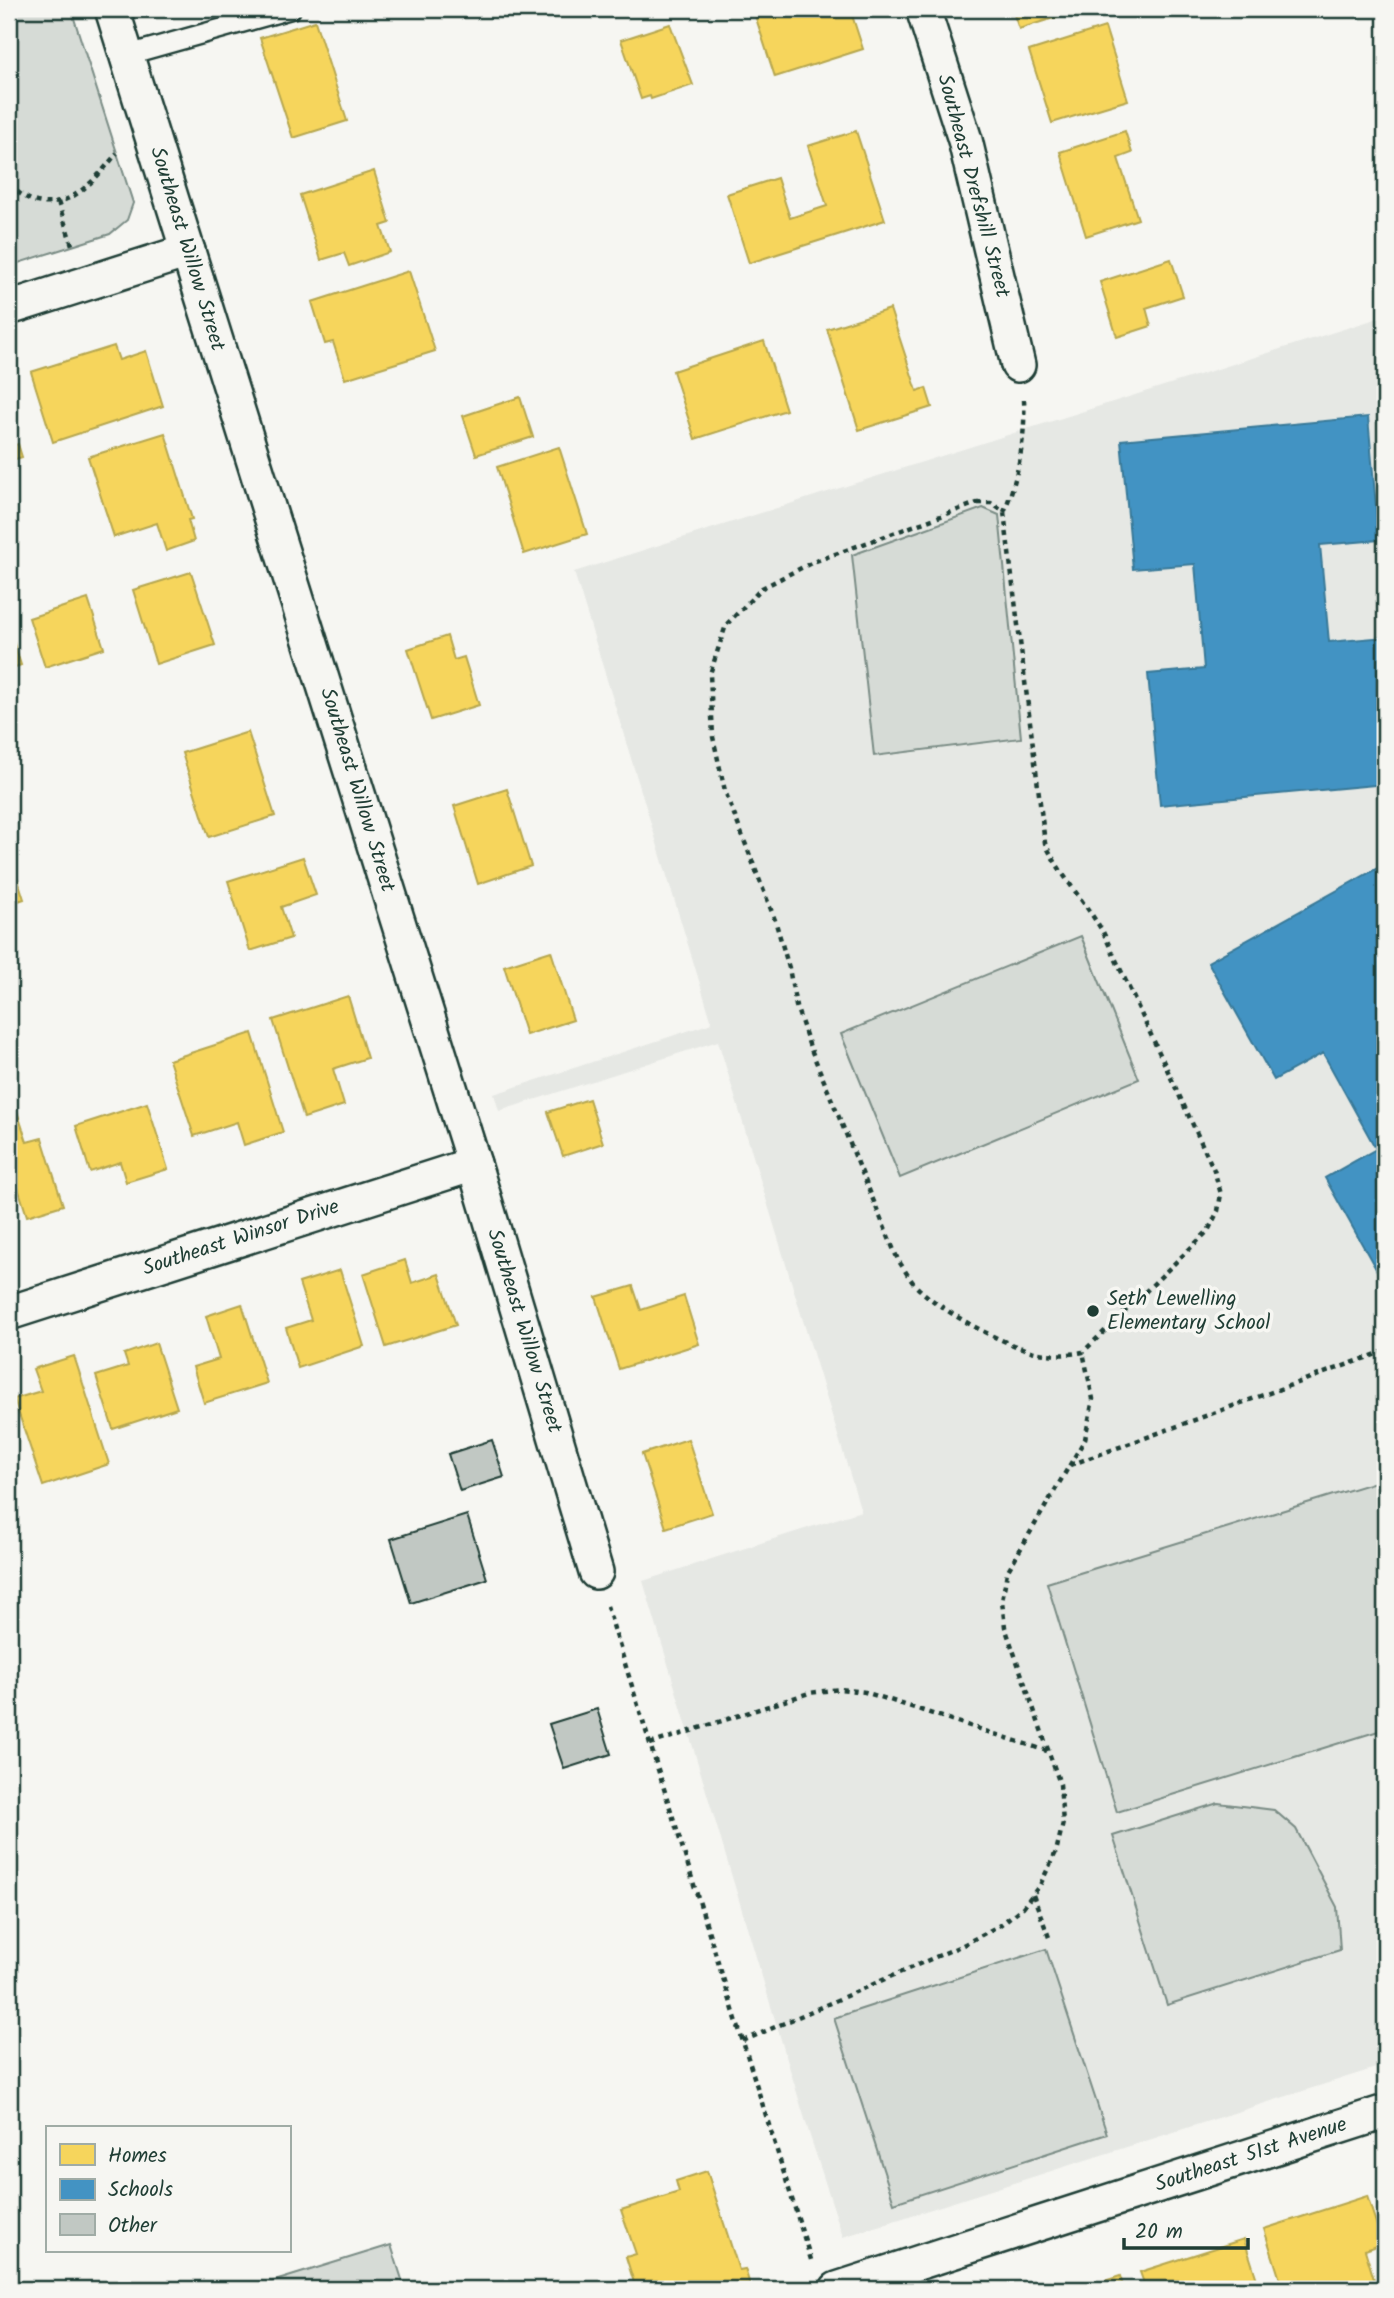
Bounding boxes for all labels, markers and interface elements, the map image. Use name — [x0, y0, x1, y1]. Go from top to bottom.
street label: Southeast Drefshill Street — [927, 71, 1019, 302]
street label: Southeast Willow Street — [140, 143, 234, 356]
street label: Southeast Willow Street — [310, 684, 404, 897]
street label: Southeast Winsor Drive — [138, 1190, 344, 1285]
street label: Southeast Willow Street — [477, 1225, 571, 1438]
place label: Seth Lewelling Elementary School — [1107, 1283, 1270, 1340]
marker: Seth Lewelling Elementary School — [1085, 1303, 1101, 1319]
street label: Southeast 51st Avenue — [1151, 2108, 1352, 2202]
legend — [46, 2126, 290, 2252]
text: Homes — [108, 2140, 167, 2173]
text: Schools — [108, 2174, 173, 2207]
scale bar — [1124, 2207, 1249, 2251]
text: Other — [108, 2210, 158, 2243]
text: 20 m — [1135, 2216, 1183, 2249]

